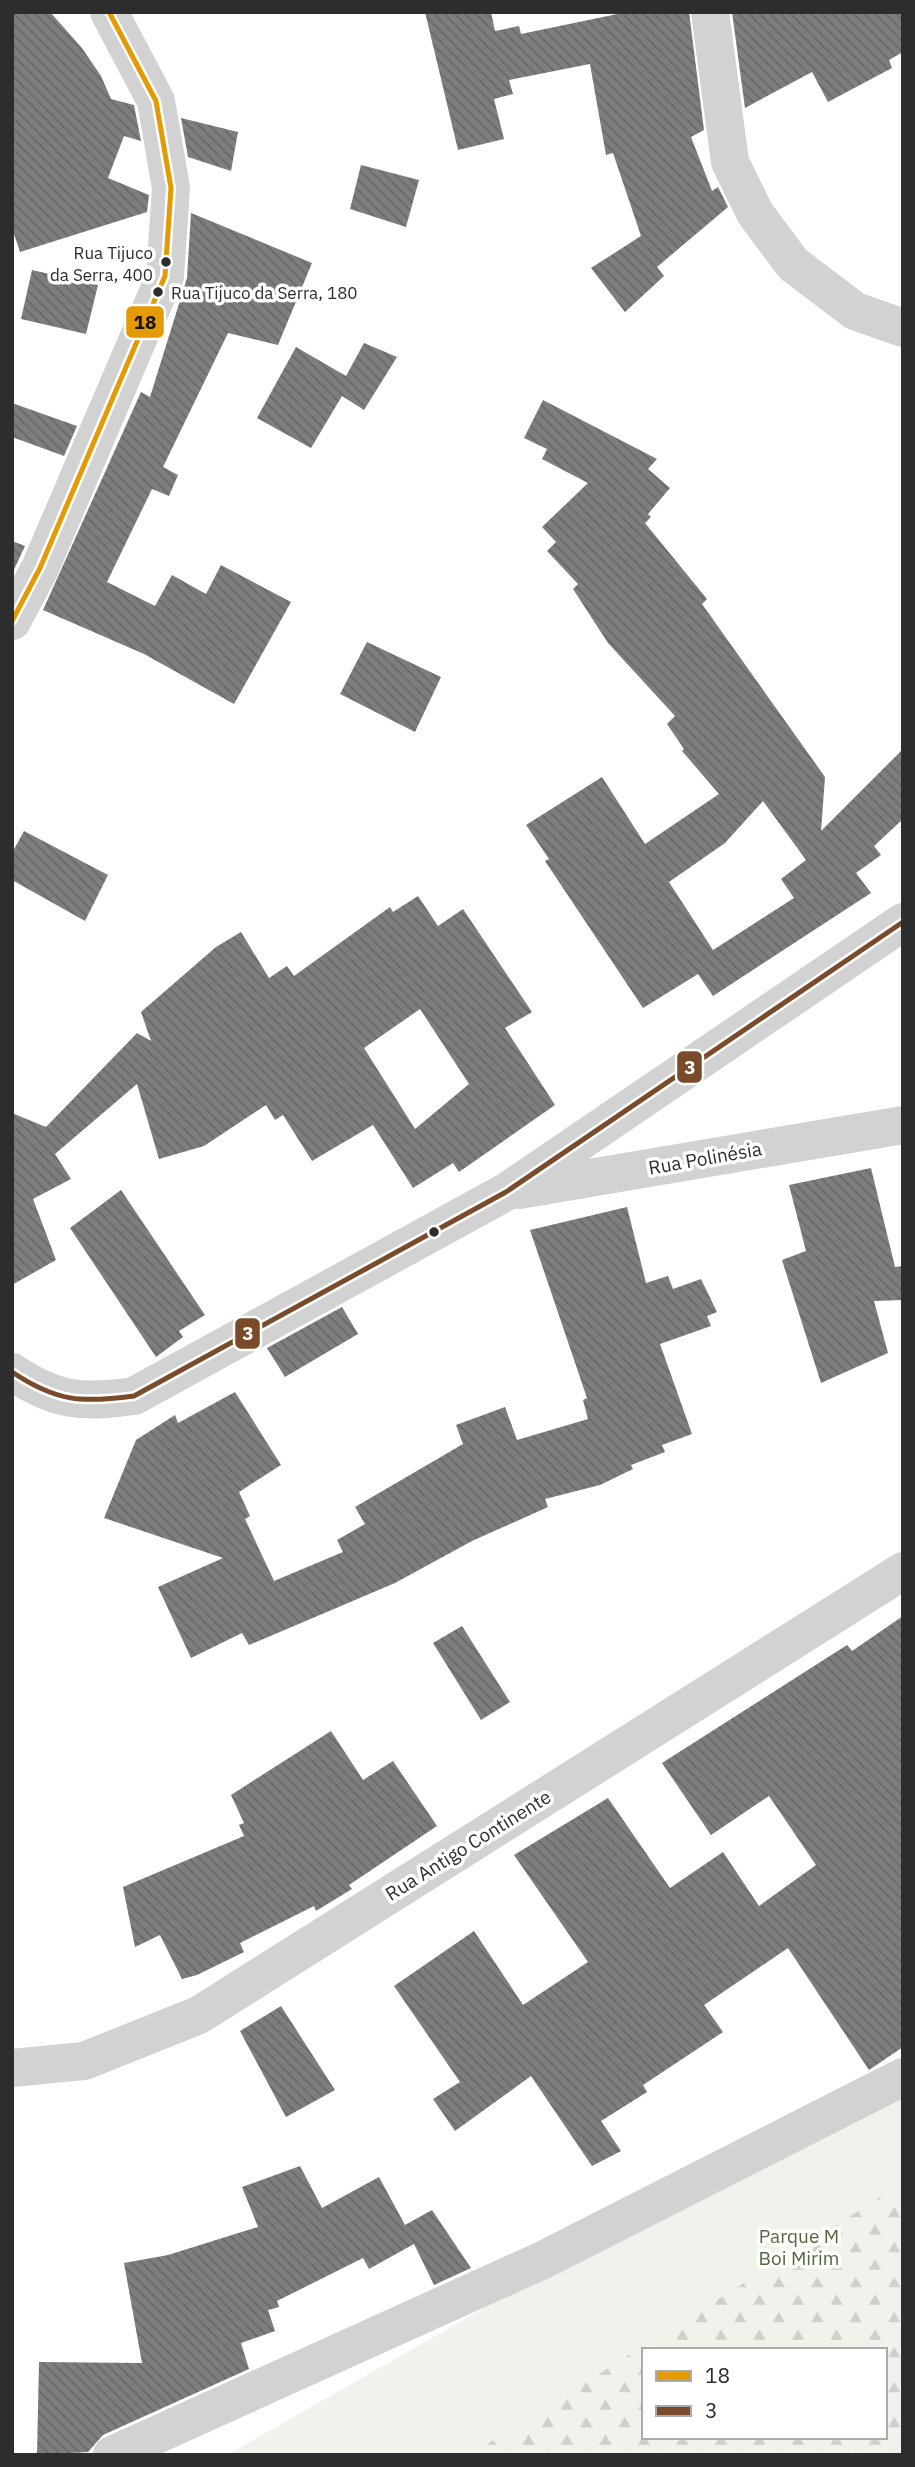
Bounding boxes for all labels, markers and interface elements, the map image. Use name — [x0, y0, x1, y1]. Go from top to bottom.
place label: Rua Tijuco da Serra, 400 — [50, 242, 153, 286]
marker: Rua Tijuco da Serra, 400 — [159, 255, 173, 269]
place label: Rua Tijuco da Serra, 180 — [171, 282, 358, 304]
marker: Rua Tijuco da Serra, 180 — [151, 285, 165, 299]
line badge: 18 — [125, 305, 165, 339]
text: 18 — [134, 310, 156, 334]
line badge: 3 — [676, 1050, 703, 1084]
text: 3 — [684, 1055, 696, 1079]
street label: Rua Polinésia — [646, 1136, 764, 1180]
unlabelled marker — [427, 1225, 441, 1239]
line badge: 3 — [234, 1317, 261, 1350]
text: 3 — [242, 1321, 254, 1345]
street label: Rua Antigo Continente — [381, 1784, 555, 1906]
park label: Parque M Boi Mirim — [759, 2224, 839, 2270]
legend — [642, 2348, 887, 2439]
text: 18 — [705, 2361, 730, 2389]
text: 3 — [705, 2396, 718, 2424]

